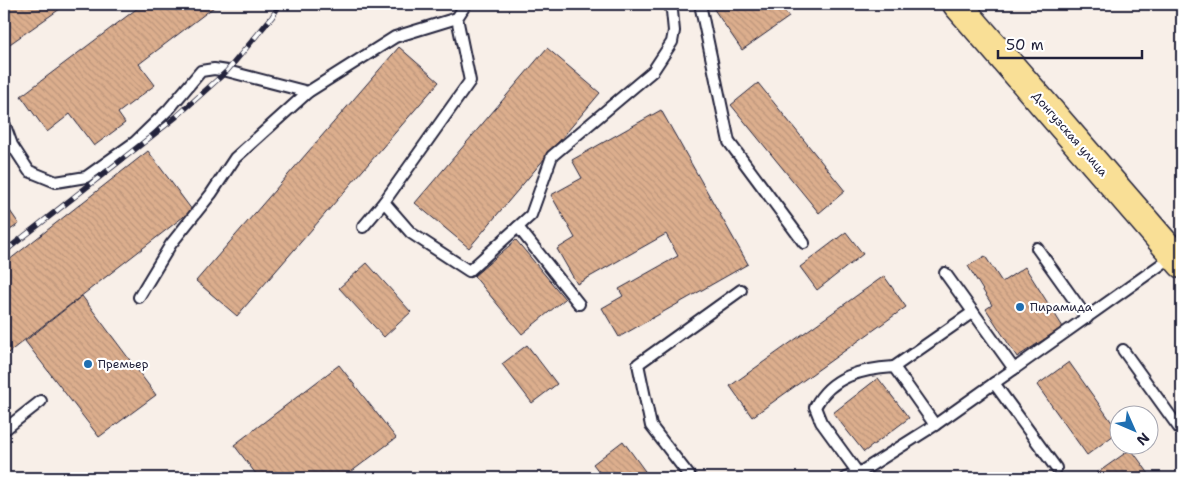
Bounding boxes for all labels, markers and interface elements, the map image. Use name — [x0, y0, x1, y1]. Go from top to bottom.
scale bar — [998, 28, 1142, 60]
text: 50 m — [1006, 35, 1044, 55]
street label: Донгузская улица — [1029, 88, 1112, 180]
place label: Пирамида — [1030, 299, 1093, 315]
marker: Пирамида — [1014, 301, 1026, 313]
place label: Премьер — [98, 356, 149, 372]
marker: Премьер — [82, 358, 94, 370]
north arrow — [1108, 404, 1158, 454]
text: N — [1133, 429, 1153, 449]

